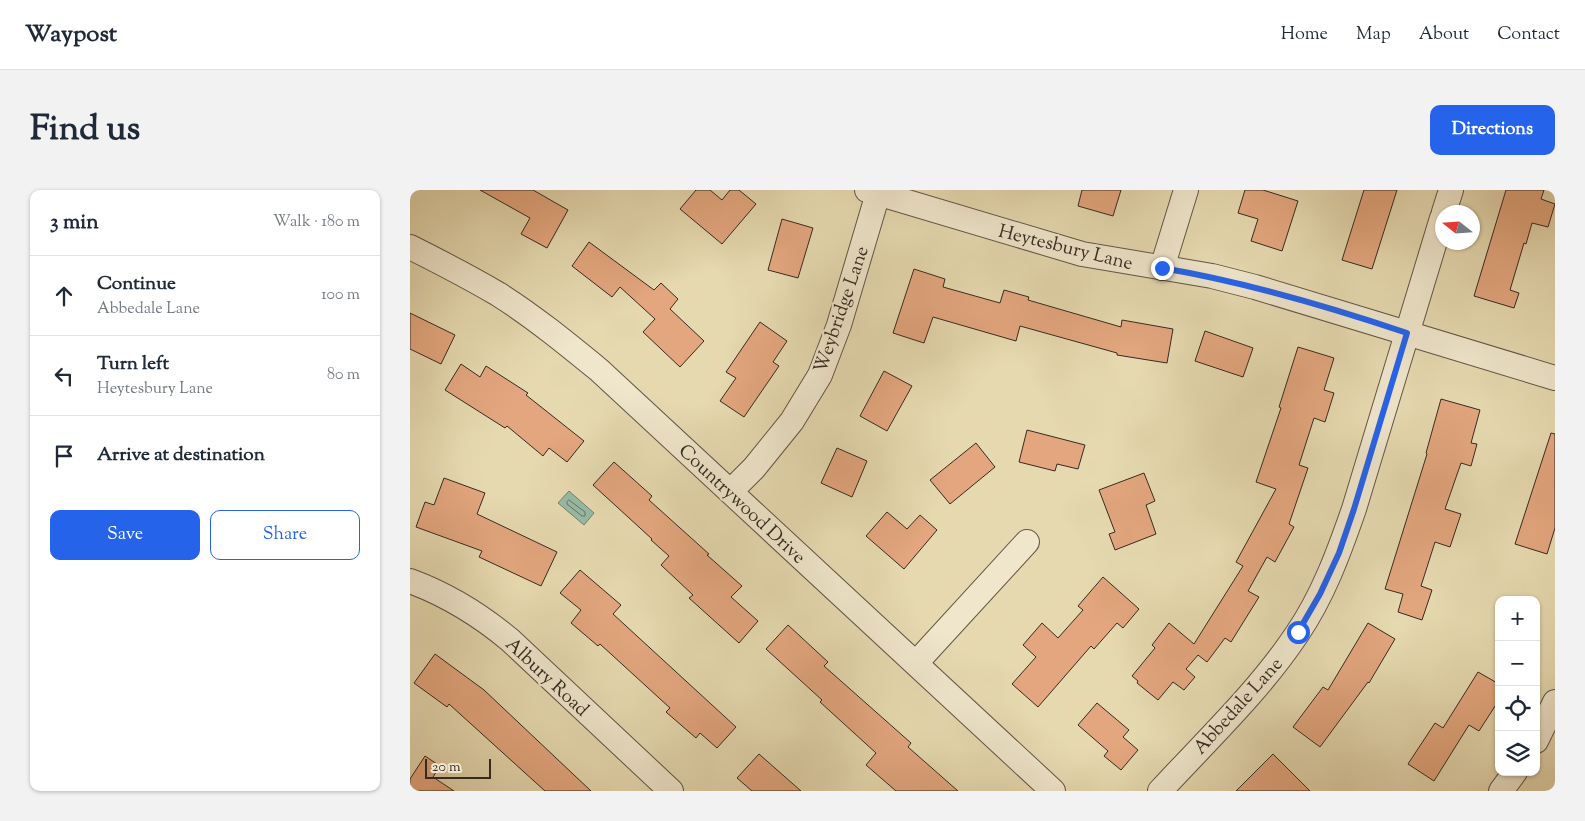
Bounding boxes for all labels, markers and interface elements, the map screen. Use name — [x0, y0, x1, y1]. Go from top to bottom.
text: Waypost — [25, 18, 117, 52]
text: Home — [1281, 22, 1328, 48]
text: Map — [1356, 22, 1391, 48]
text: About — [1419, 22, 1469, 48]
text: Contact — [1497, 22, 1560, 48]
text: Find us — [30, 105, 140, 156]
button: Directions — [1430, 105, 1555, 155]
north arrow — [1435, 205, 1480, 250]
text: 3 min — [50, 208, 99, 238]
text: Walk · 180 m — [273, 211, 360, 234]
street label: Heytesbury Lane — [995, 219, 1136, 278]
street label: Weybridge Lane — [808, 243, 877, 377]
route end — [1151, 257, 1174, 280]
text: Continue — [97, 271, 176, 298]
icon: ahead — [50, 282, 78, 310]
text: 100 m — [321, 284, 360, 307]
text: Abbedale Lane — [97, 298, 200, 321]
text: Turn left — [97, 351, 169, 378]
icon: left — [50, 362, 78, 390]
text: 80 m — [327, 364, 360, 387]
text: Heytesbury Lane — [97, 378, 213, 401]
street label: Countrywood Drive — [672, 439, 811, 571]
icon: arrive — [50, 442, 78, 470]
text: Arrive at destination — [97, 442, 265, 469]
button: Save — [50, 510, 200, 560]
button: Share — [210, 510, 360, 560]
map controls — [1495, 596, 1540, 776]
button: + — [1495, 596, 1540, 641]
route start — [1287, 621, 1310, 644]
street label: Albury Road — [498, 632, 594, 724]
button: − — [1495, 641, 1540, 686]
street label: Abbedale Lane — [1188, 652, 1290, 761]
button: locate — [1495, 686, 1540, 731]
button: layers — [1495, 731, 1540, 776]
scale bar — [425, 756, 491, 779]
text: 20 m — [432, 758, 461, 778]

